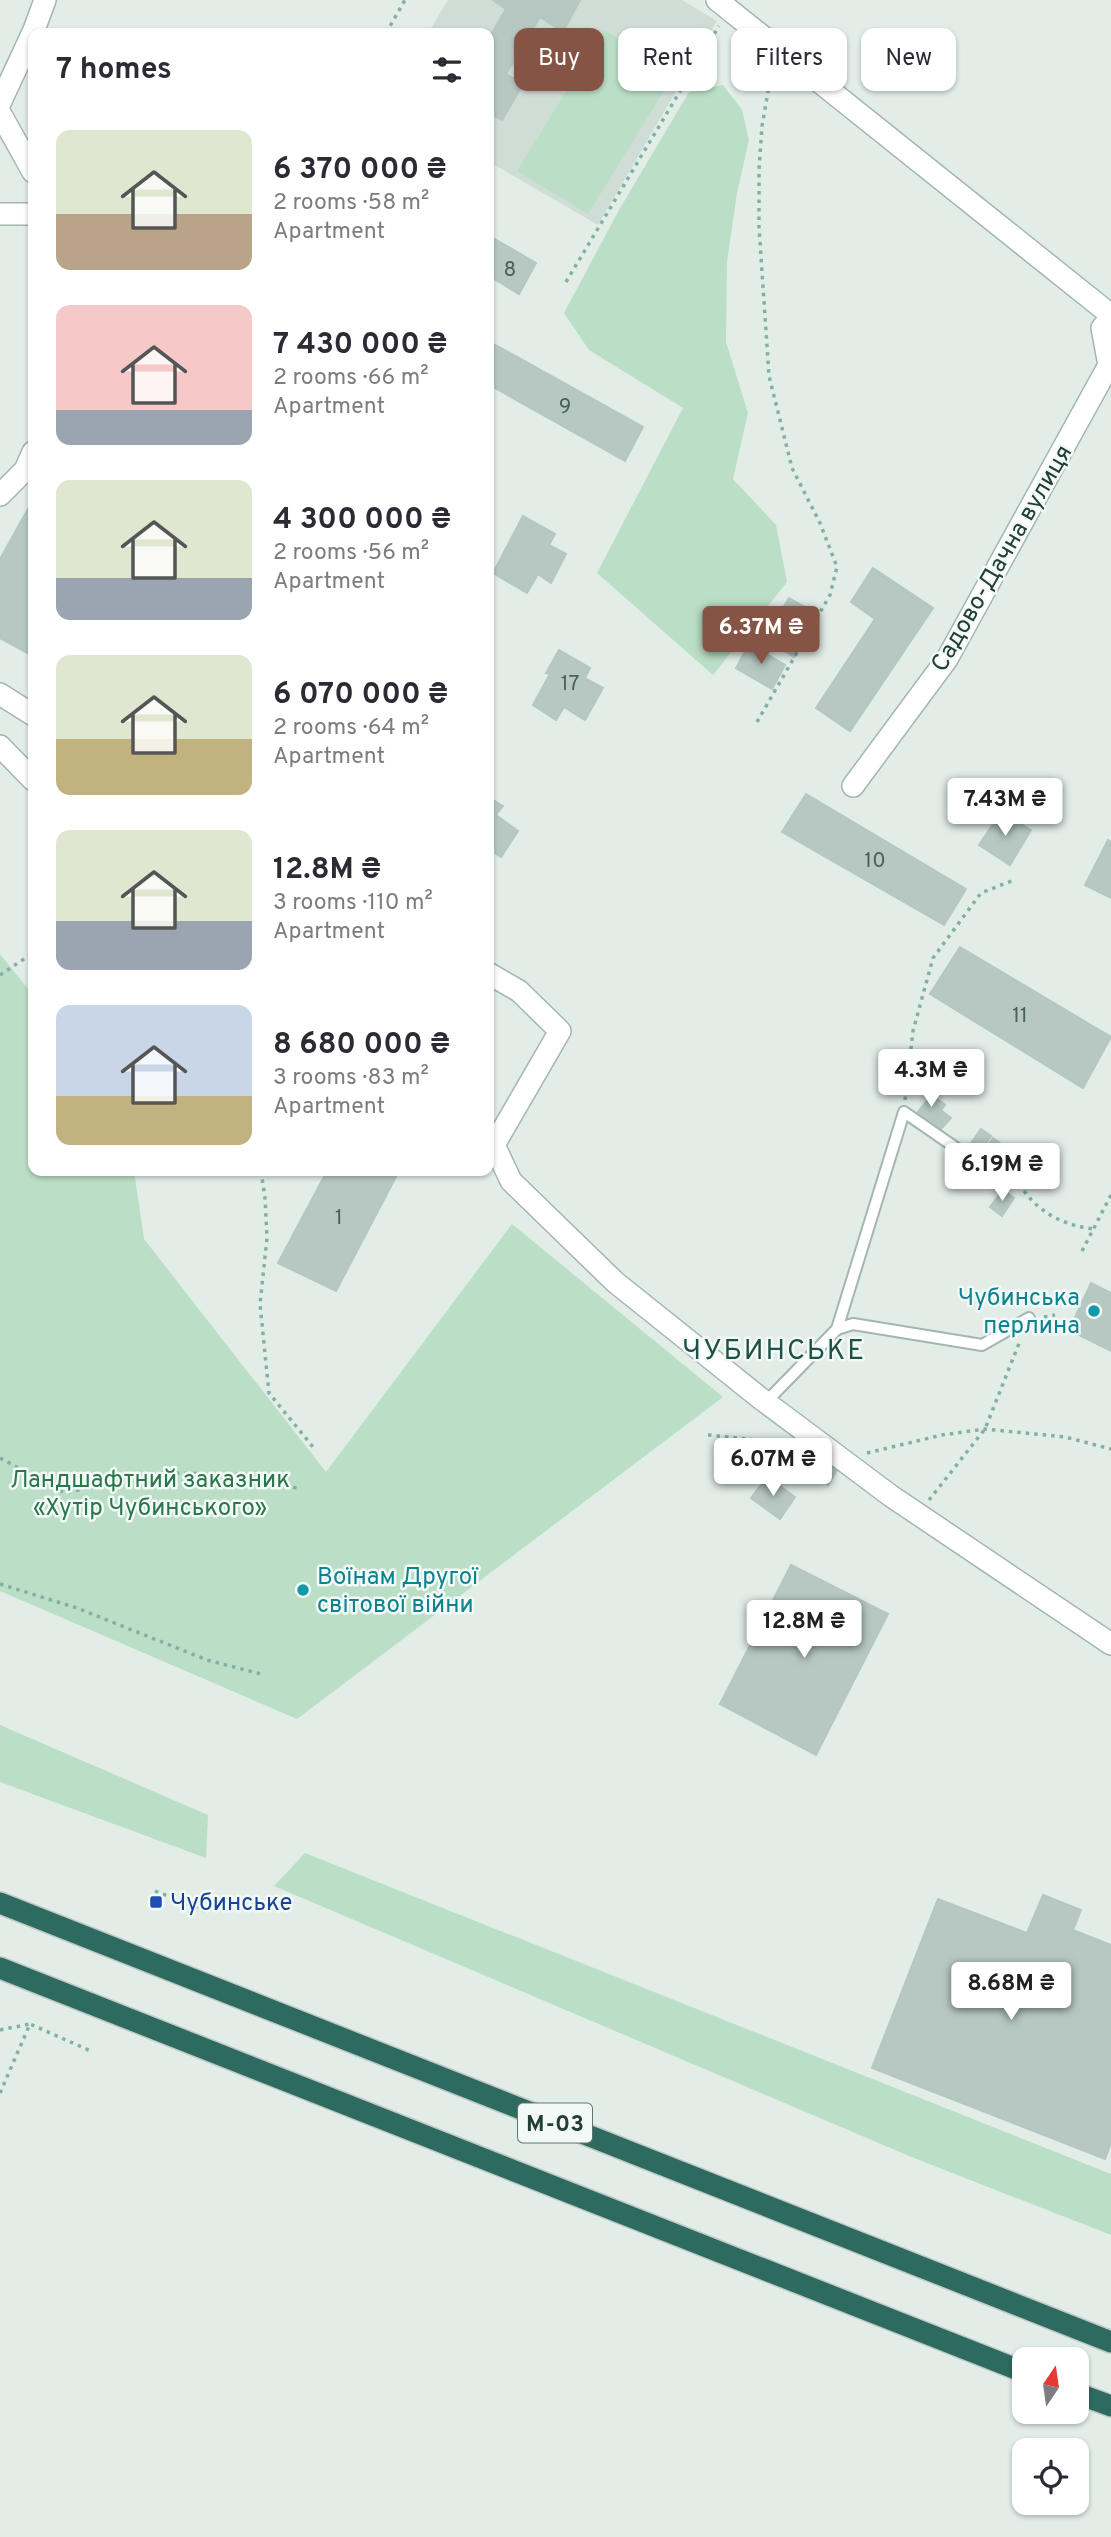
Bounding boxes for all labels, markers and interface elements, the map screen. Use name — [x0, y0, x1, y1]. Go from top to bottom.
chip: Buy — [514, 28, 604, 91]
chip: Rent — [618, 28, 717, 91]
chip: Filters — [731, 28, 847, 91]
chip: New — [861, 28, 956, 91]
icon: filters — [428, 51, 466, 89]
text: 7 homes — [56, 52, 172, 89]
text: 6 370 000 ₴ — [273, 152, 446, 189]
icon: home — [112, 158, 196, 242]
text: 2 rooms · 58 m² — [273, 189, 429, 218]
text: Apartment — [273, 218, 385, 247]
house number: 8 — [504, 257, 516, 284]
text: 7 430 000 ₴ — [273, 327, 447, 364]
icon: home — [112, 333, 196, 417]
text: 2 rooms · 66 m² — [273, 364, 429, 393]
text: Apartment — [273, 393, 385, 422]
house number: 9 — [559, 394, 571, 421]
street label: Садово-Дачна вулиця — [925, 440, 1080, 678]
text: 4 300 000 ₴ — [273, 502, 451, 539]
icon: home — [112, 508, 196, 592]
text: 2 rooms · 56 m² — [273, 539, 429, 568]
text: Apartment — [273, 568, 385, 597]
pin: 6.37M ₴ — [696, 606, 826, 666]
text: 6.37M ₴ — [719, 614, 803, 643]
house number: 17 — [561, 671, 579, 698]
text: 6 070 000 ₴ — [273, 677, 448, 714]
icon: home — [112, 683, 196, 767]
text: 2 rooms · 64 m² — [273, 714, 429, 743]
text: Apartment — [273, 743, 385, 772]
pin: 7.43M ₴ — [940, 778, 1070, 838]
text: 7.43M ₴ — [964, 786, 1046, 815]
house number: 10 — [864, 848, 886, 875]
text: 12.8M ₴ — [273, 852, 381, 889]
icon: home — [112, 858, 196, 942]
text: 3 rooms · 110 m² — [273, 889, 433, 918]
text: Apartment — [273, 918, 385, 947]
house number: 11 — [1012, 1003, 1028, 1030]
text: 8 680 000 ₴ — [273, 1027, 450, 1064]
icon: home — [112, 1033, 196, 1117]
pin: 4.3M ₴ — [874, 1050, 988, 1109]
text: 4.3M ₴ — [894, 1057, 968, 1086]
text: 3 rooms · 83 m² — [273, 1064, 429, 1093]
text: Apartment — [273, 1093, 385, 1122]
pin: 6.19M ₴ — [937, 1144, 1067, 1203]
text: 6.19M ₴ — [961, 1151, 1043, 1180]
house number: 1 — [335, 1205, 343, 1232]
place label: Чубинська перлина — [958, 1284, 1080, 1342]
marker: Чубинська перлина — [1086, 1303, 1102, 1319]
district label: ЧУБИНСЬКЕ — [682, 1334, 866, 1370]
pin: 6.07M ₴ — [708, 1438, 838, 1498]
text: 6.07M ₴ — [730, 1446, 816, 1475]
park label: Ландшафтний заказник «Хутір Чубинського» — [10, 1466, 290, 1524]
place label: Воїнам Другої світової війни — [317, 1563, 479, 1621]
marker: Воїнам Другої світової війни — [295, 1582, 311, 1598]
pin: 12.8M ₴ — [739, 1600, 869, 1660]
text: 12.8M ₴ — [763, 1608, 845, 1637]
place label: Чубинське — [170, 1889, 292, 1919]
marker: Чубинське — [148, 1894, 164, 1910]
pin: 8.68M ₴ — [946, 1962, 1076, 2022]
text: 8.68M ₴ — [967, 1970, 1055, 1999]
road number: М-03 — [518, 2104, 592, 2142]
north arrow — [1012, 2347, 1088, 2424]
map controls — [1012, 2347, 1089, 2515]
button: locate — [1012, 2438, 1089, 2515]

